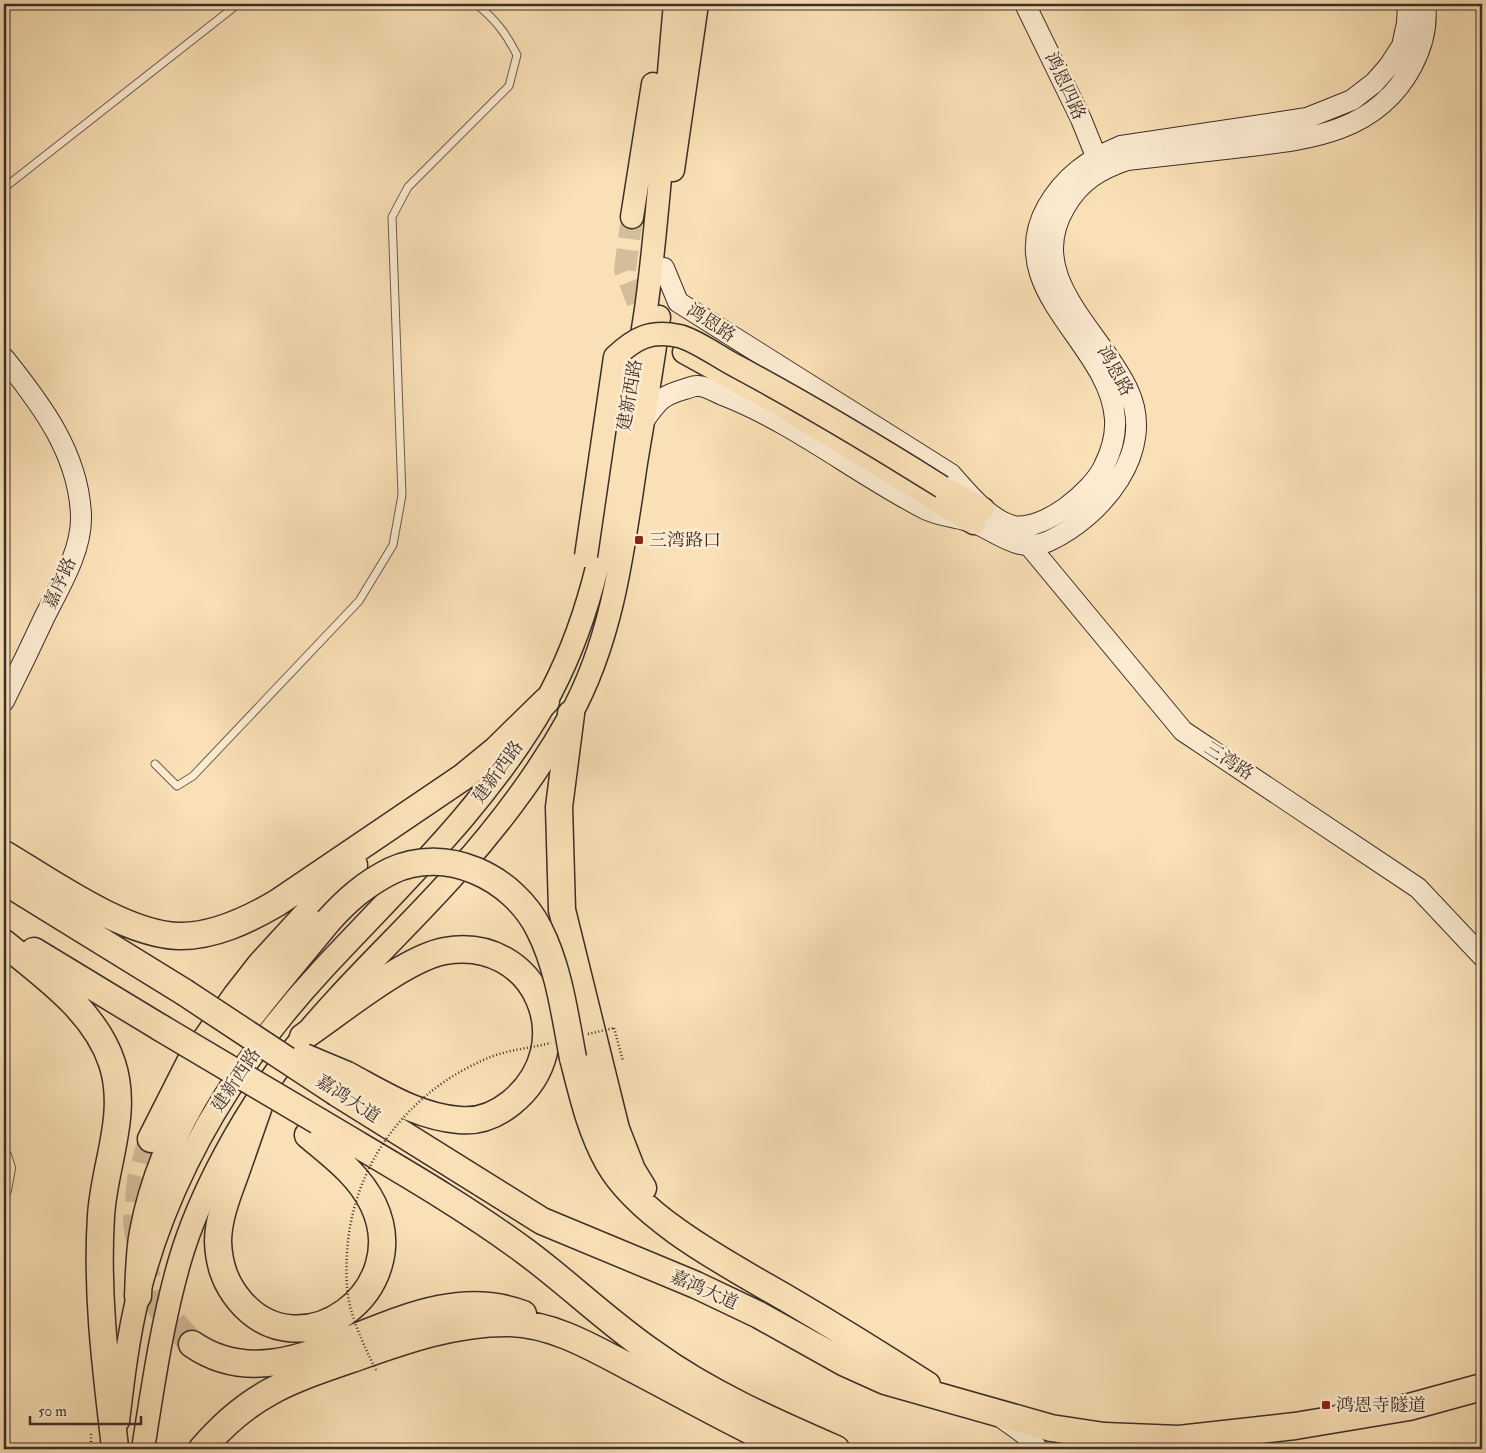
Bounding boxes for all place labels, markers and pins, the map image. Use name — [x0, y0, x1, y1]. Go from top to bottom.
place label: 三湾路口 — [649, 529, 721, 552]
marker: 三湾路口 — [633, 534, 645, 546]
place label: 鸿恩寺隧道 — [1336, 1394, 1426, 1417]
marker: 鸿恩寺隧道 — [1320, 1399, 1332, 1411]

